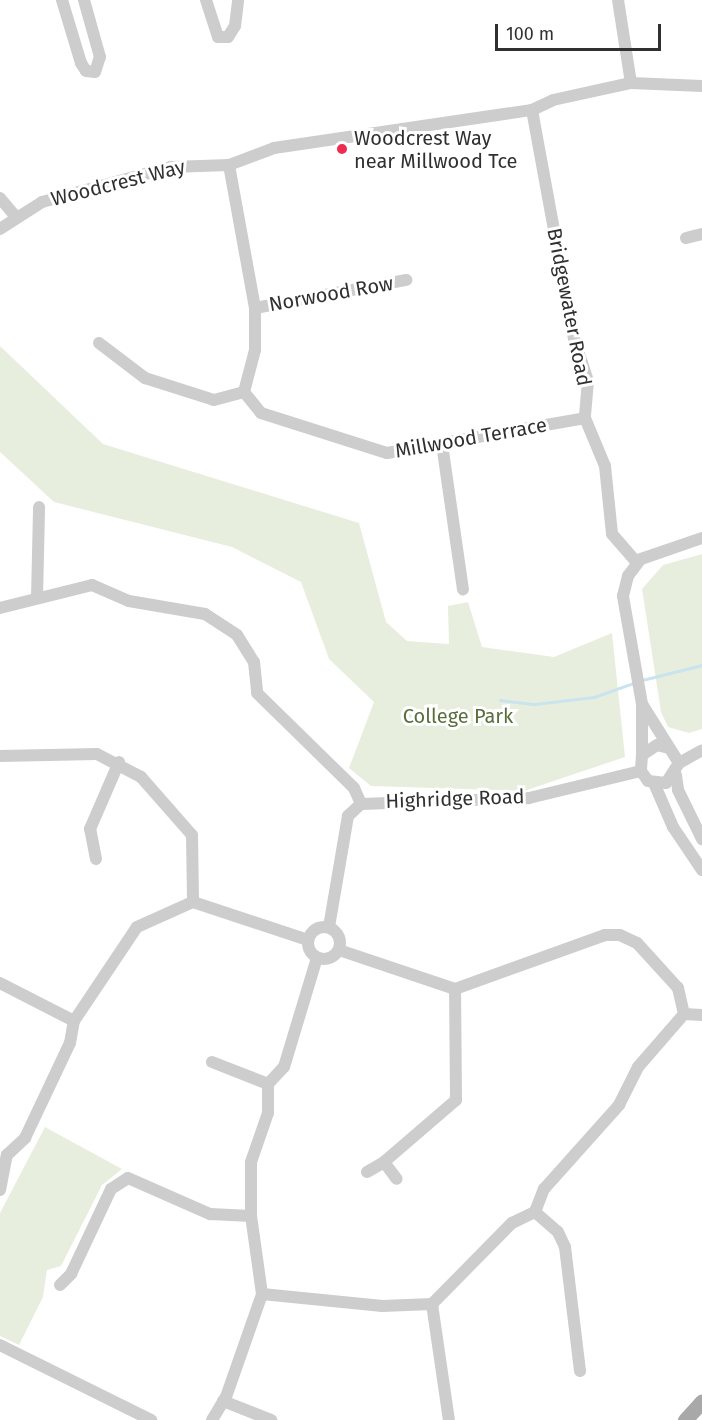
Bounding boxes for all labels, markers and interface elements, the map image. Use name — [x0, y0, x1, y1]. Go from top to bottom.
scale bar — [498, 12, 664, 50]
text: 100 m — [506, 23, 554, 45]
place label: Woodcrest Way near Millwood Tce — [354, 126, 517, 173]
marker: Woodcrest Way near Millwood Tce — [335, 142, 349, 156]
street label: Woodcrest Way — [48, 155, 188, 211]
street label: Bridgewater Road — [542, 226, 596, 388]
street label: Norwood Row — [267, 271, 395, 317]
street label: Millwood Terrace — [393, 413, 549, 463]
park label: College Park — [403, 704, 513, 728]
street label: Highridge Road — [385, 785, 525, 813]

